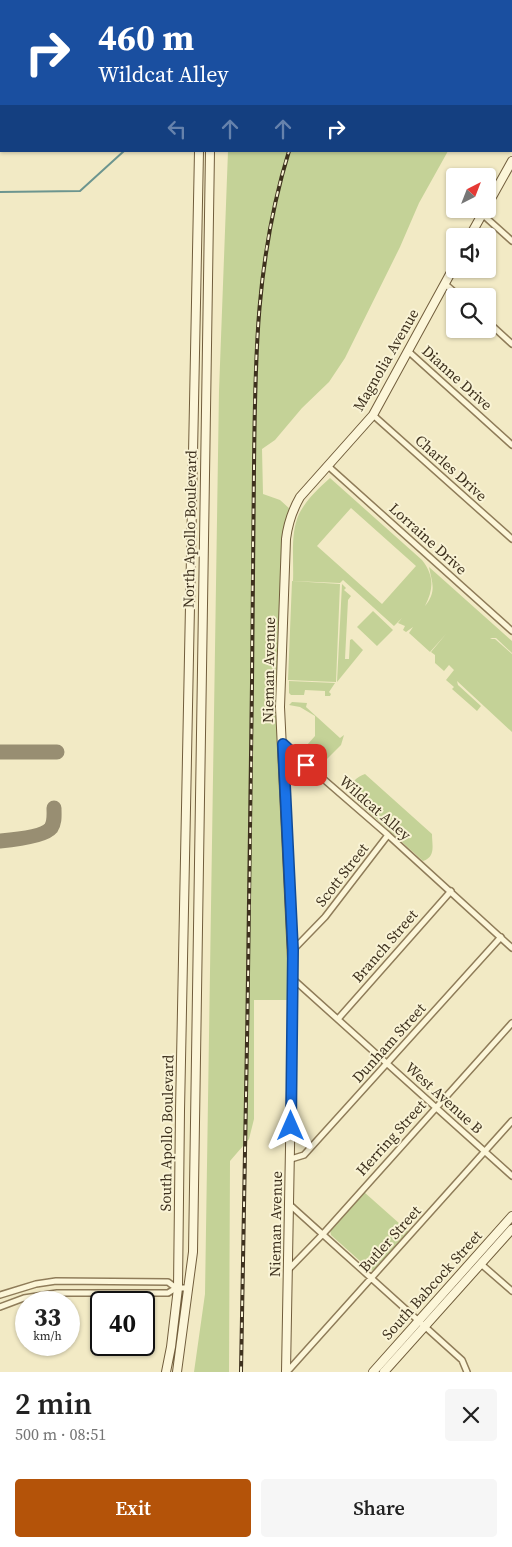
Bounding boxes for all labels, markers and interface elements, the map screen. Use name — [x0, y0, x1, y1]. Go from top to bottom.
text: 460 m — [98, 14, 194, 62]
icon: right — [15, 20, 80, 85]
text: Wildcat Alley — [98, 59, 228, 89]
icon: left — [163, 115, 191, 143]
icon: ahead — [216, 115, 244, 143]
icon: ahead — [269, 115, 297, 143]
icon: right — [322, 115, 350, 143]
north arrow — [446, 168, 496, 218]
map controls — [446, 168, 496, 338]
button: sound — [446, 228, 496, 278]
button: search — [446, 288, 496, 338]
street label: Magnolia Avenue — [348, 304, 424, 415]
street label: Dianne Drive — [418, 340, 497, 415]
street label: Charles Drive — [411, 430, 492, 506]
street label: North Apollo Boulevard — [178, 449, 201, 608]
street label: Lorraine Drive — [385, 498, 472, 580]
street label: Nieman Avenue — [257, 616, 280, 723]
pin — [285, 744, 327, 786]
icon: arrive — [292, 751, 320, 779]
street label: Wildcat Alley — [335, 771, 416, 845]
street label: Scott Street — [310, 838, 373, 911]
street label: Branch Street — [347, 904, 422, 987]
street label: Dunham Street — [347, 998, 430, 1087]
street label: South Apollo Boulevard — [155, 1054, 178, 1212]
street label: West Avenue B — [401, 1057, 488, 1138]
street label: Herring Street — [351, 1095, 430, 1180]
position arrow — [264, 1099, 316, 1151]
street label: Nieman Avenue — [264, 1170, 287, 1277]
street label: Butler Street — [354, 1201, 425, 1277]
street label: South Babcock Street — [377, 1225, 487, 1344]
speed limit sign: 40 — [90, 1291, 155, 1356]
text: 33 — [34, 1300, 61, 1334]
text: km/h — [33, 1328, 62, 1344]
text: 2 min — [15, 1383, 92, 1424]
button: close — [445, 1389, 497, 1441]
text: 500 m · 08:51 — [15, 1423, 106, 1445]
button: Exit — [15, 1479, 251, 1537]
button: Share — [261, 1479, 497, 1537]

